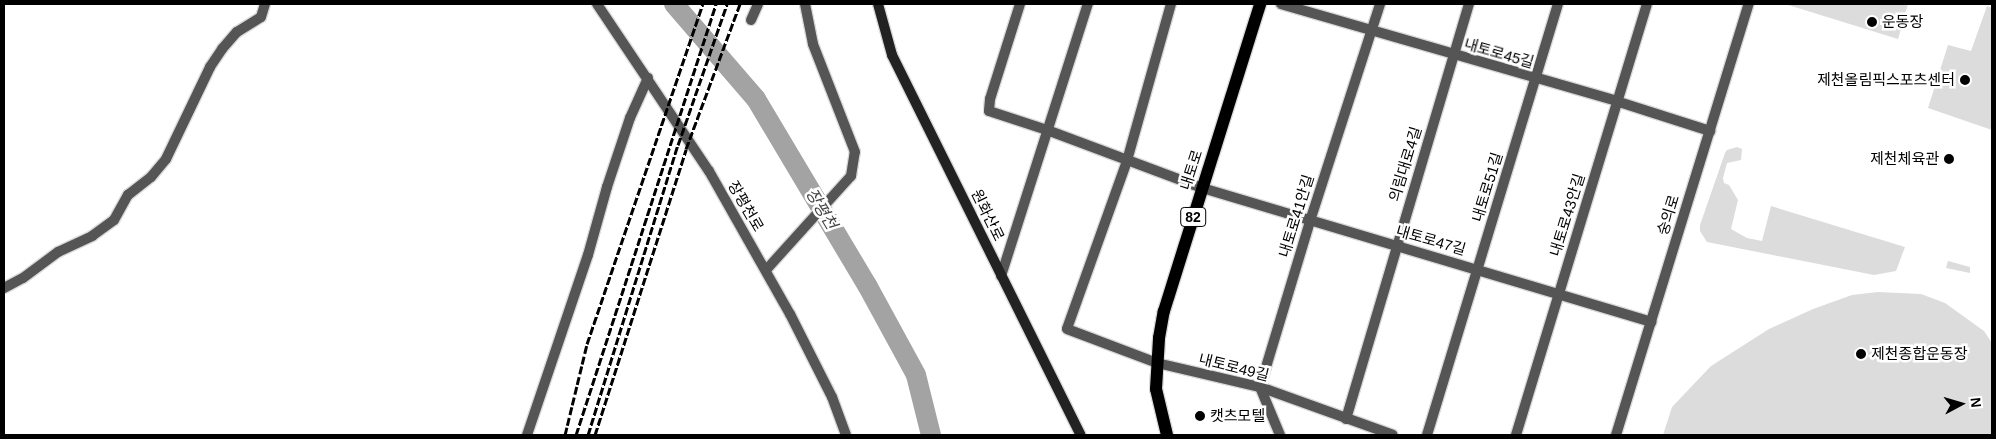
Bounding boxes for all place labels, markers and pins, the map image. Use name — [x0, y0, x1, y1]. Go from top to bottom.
place label: 운동장 — [1882, 13, 1923, 31]
marker: 운동장 — [1866, 16, 1878, 28]
place label: 제천올림픽스포츠센터 — [1817, 71, 1955, 89]
marker: 제천올림픽스포츠센터 — [1959, 74, 1971, 86]
place label: 제천체육관 — [1870, 150, 1939, 168]
marker: 제천체육관 — [1943, 153, 1955, 165]
place label: 제천종합운동장 — [1871, 345, 1968, 363]
marker: 제천종합운동장 — [1855, 348, 1867, 360]
place label: 캣츠모텔 — [1210, 407, 1265, 425]
marker: 캣츠모텔 — [1194, 410, 1206, 422]

